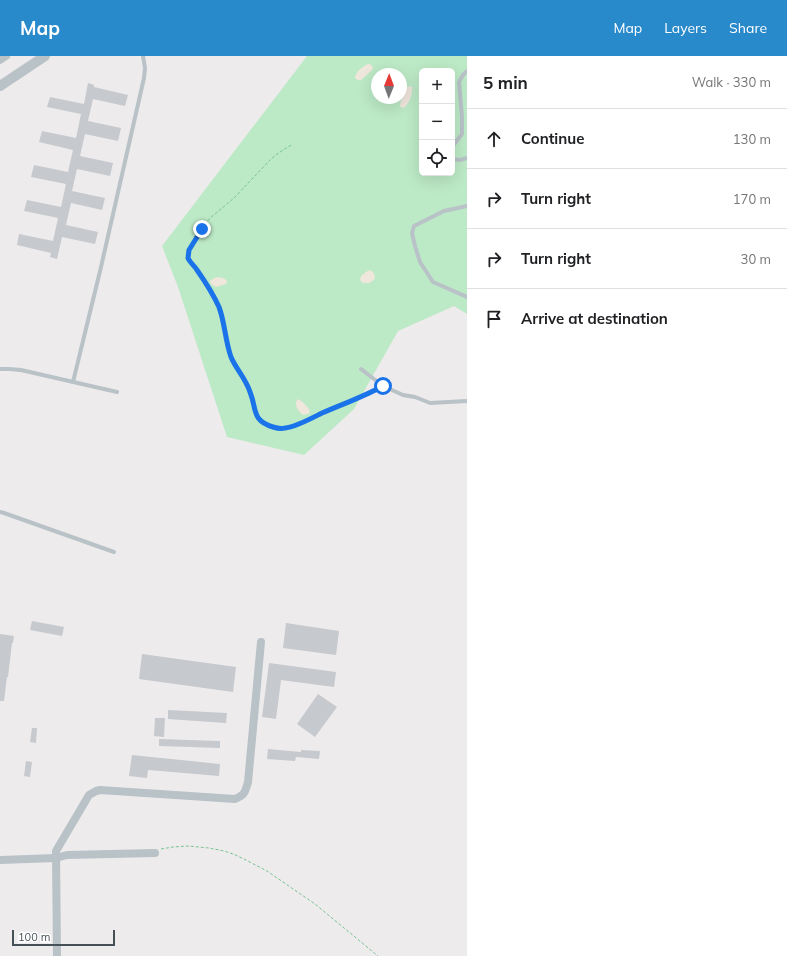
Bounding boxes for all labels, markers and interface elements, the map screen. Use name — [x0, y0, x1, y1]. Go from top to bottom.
text: Map — [20, 16, 60, 40]
text: Map — [613, 19, 642, 37]
text: Layers — [664, 19, 707, 37]
text: Share — [729, 19, 767, 37]
north arrow — [371, 68, 407, 104]
map controls — [419, 68, 455, 176]
button: + — [419, 68, 455, 104]
text: 5 min — [483, 72, 528, 93]
text: Walk · 330 m — [692, 74, 771, 90]
button: − — [419, 104, 455, 140]
icon: ahead — [483, 128, 505, 150]
text: Continue — [521, 129, 584, 148]
text: 130 m — [733, 131, 771, 147]
button: locate — [419, 140, 455, 176]
icon: right — [483, 188, 505, 210]
text: Turn right — [521, 189, 591, 208]
text: 170 m — [733, 191, 771, 207]
route end — [193, 220, 211, 238]
icon: right — [483, 248, 505, 270]
text: Turn right — [521, 249, 591, 268]
text: 30 m — [741, 251, 771, 267]
icon: arrive — [483, 308, 505, 330]
text: Arrive at destination — [521, 309, 668, 328]
route start — [374, 377, 392, 395]
scale bar — [12, 928, 115, 947]
text: 100 m — [18, 930, 50, 944]

